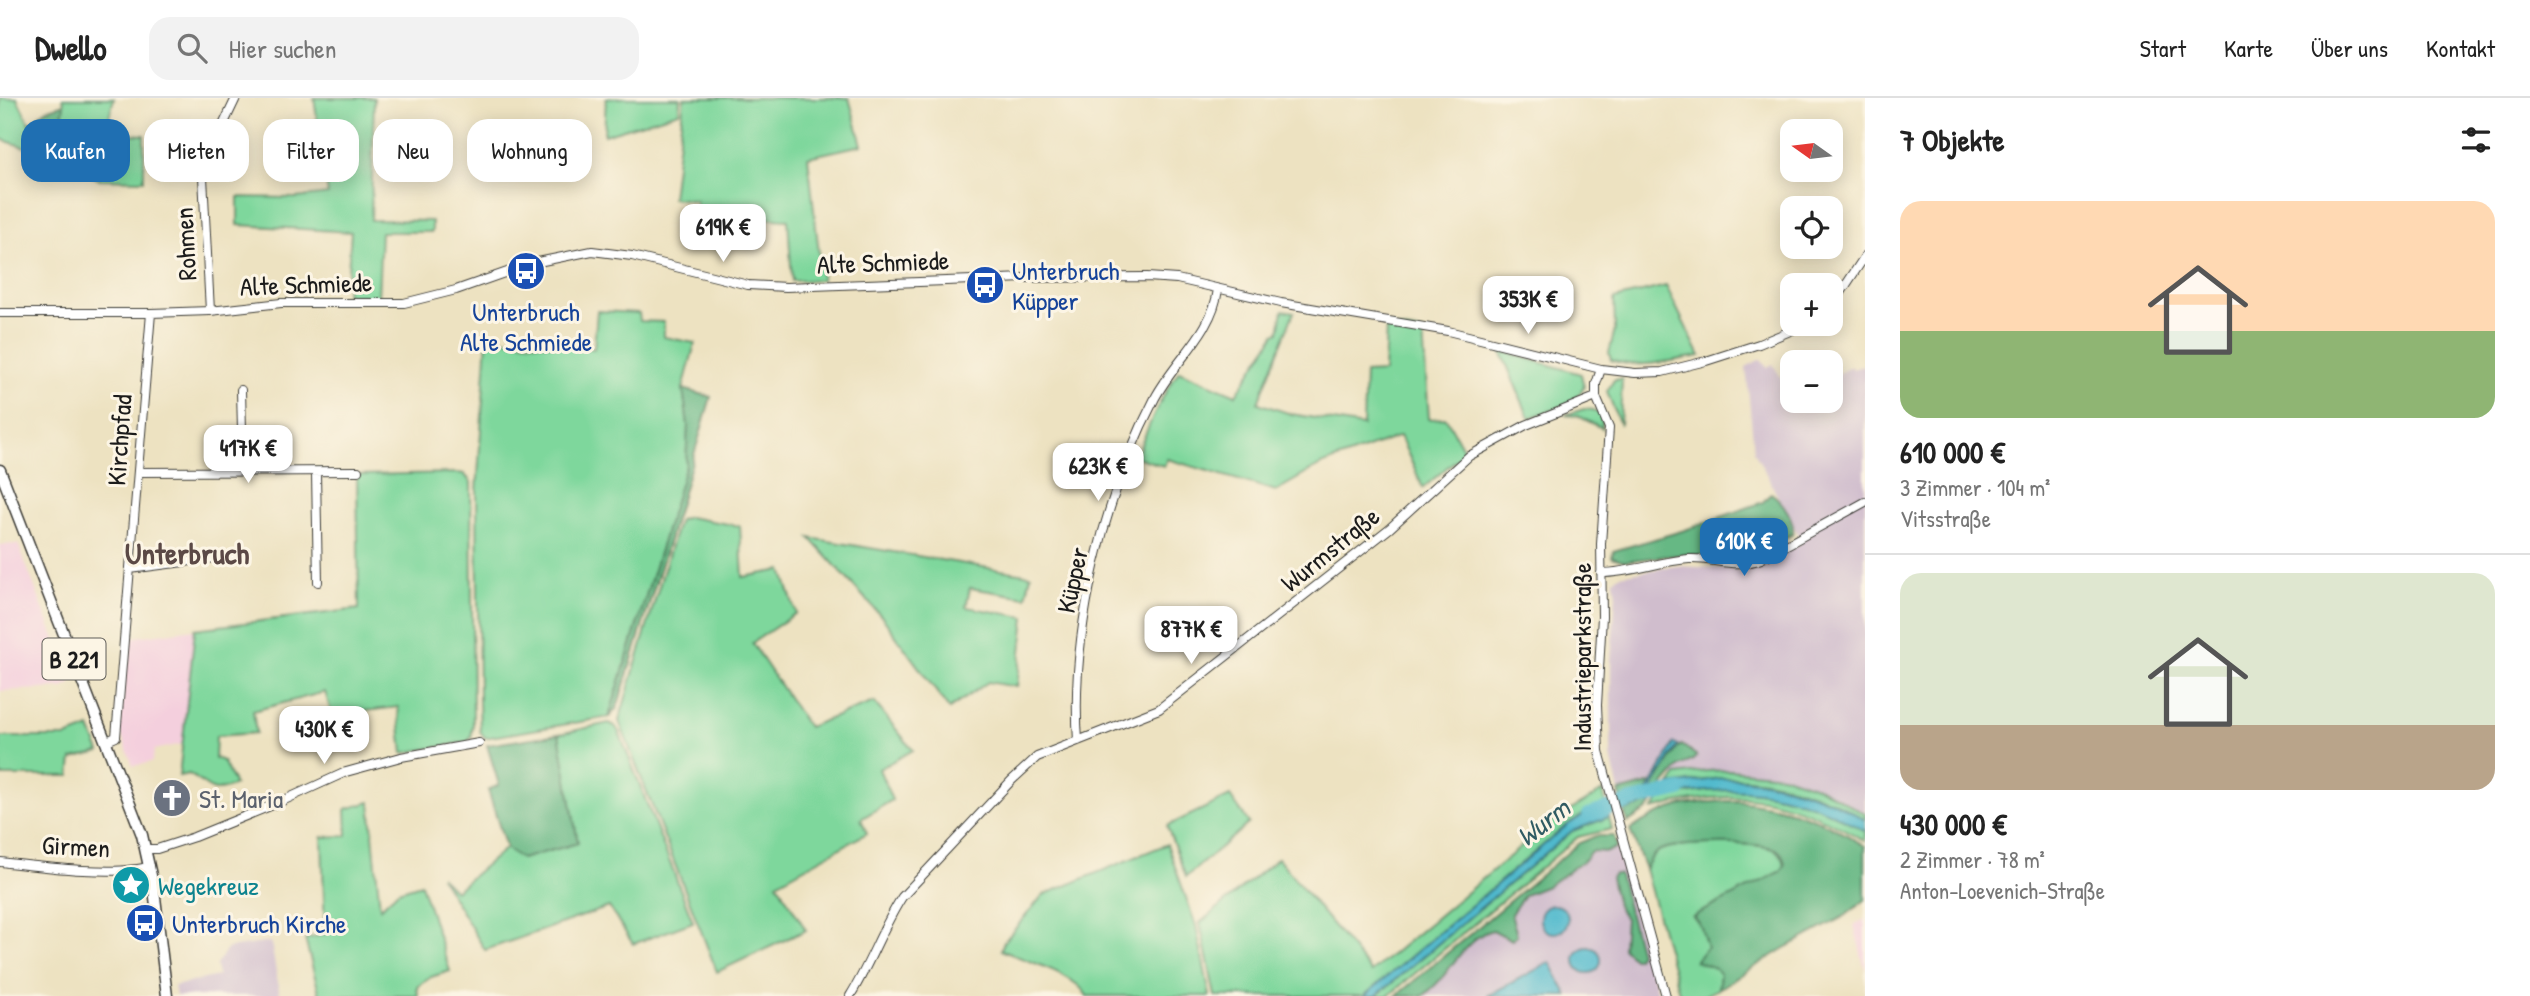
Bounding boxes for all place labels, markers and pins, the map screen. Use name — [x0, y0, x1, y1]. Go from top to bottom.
pin: 619K € — [666, 204, 780, 264]
bus stop icon: Unterbruch Alte Schmiede — [505, 250, 547, 292]
place label: Unterbruch Küpper — [1012, 253, 1120, 318]
bus stop icon: Unterbruch Küpper — [964, 264, 1006, 306]
pin: 353K € — [1471, 276, 1585, 336]
place label: Unterbruch Alte Schmiede — [460, 294, 592, 359]
pin: 417K € — [191, 426, 305, 485]
pin: 623K € — [1041, 444, 1155, 503]
pin: 610K € — [1687, 518, 1801, 578]
pin: 877K € — [1134, 606, 1248, 666]
pin: 430K € — [267, 706, 381, 766]
church icon: St. Maria — [151, 777, 193, 819]
place label: St. Maria — [199, 781, 283, 816]
place icon: Wegekreuz — [110, 864, 152, 906]
place label: Wegekreuz — [158, 868, 259, 903]
bus stop icon: Unterbruch Kirche — [124, 902, 166, 944]
place label: Unterbruch Kirche — [172, 906, 346, 941]

